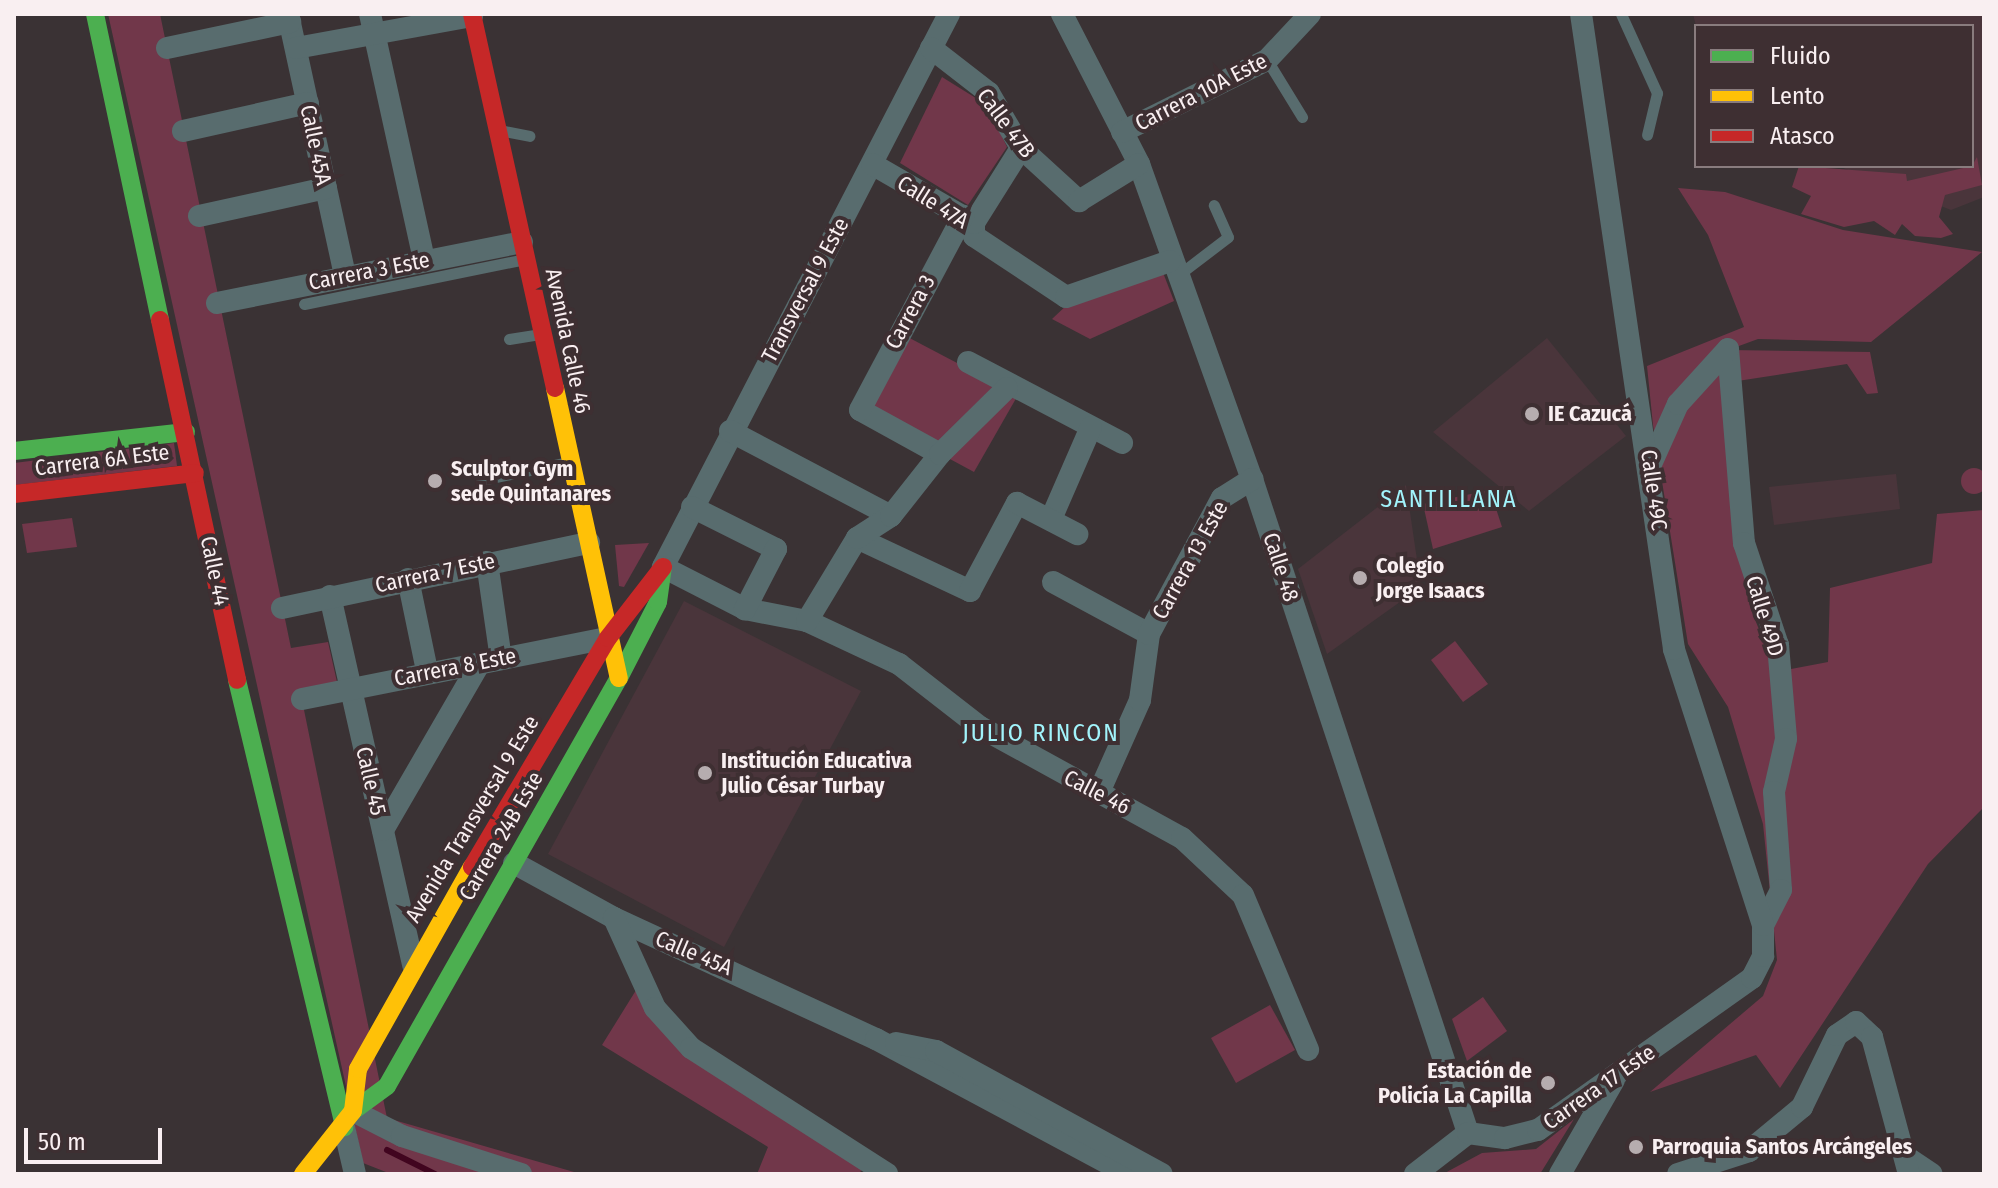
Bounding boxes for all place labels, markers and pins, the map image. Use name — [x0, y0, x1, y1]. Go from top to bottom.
place label: IE Cazucá — [1548, 401, 1632, 427]
marker: IE Cazucá — [1523, 405, 1541, 423]
place label: Sculptor Gym sede Quintanares — [451, 455, 611, 506]
marker: Sculptor Gym sede Quintanares — [426, 472, 444, 490]
place label: Colegio Jorge Isaacs — [1376, 552, 1485, 604]
marker: Colegio Jorge Isaacs — [1351, 569, 1369, 587]
place label: Institución Educativa Julio César Turbay — [721, 747, 912, 798]
marker: Institución Educativa Julio César Turbay — [696, 764, 714, 782]
place label: Estación de Policía La Capilla — [1378, 1057, 1532, 1108]
marker: Estación de Policía La Capilla — [1539, 1074, 1557, 1092]
place label: Parroquia Santos Arcángeles — [1652, 1134, 1912, 1160]
marker: Parroquia Santos Arcángeles — [1627, 1138, 1645, 1156]

